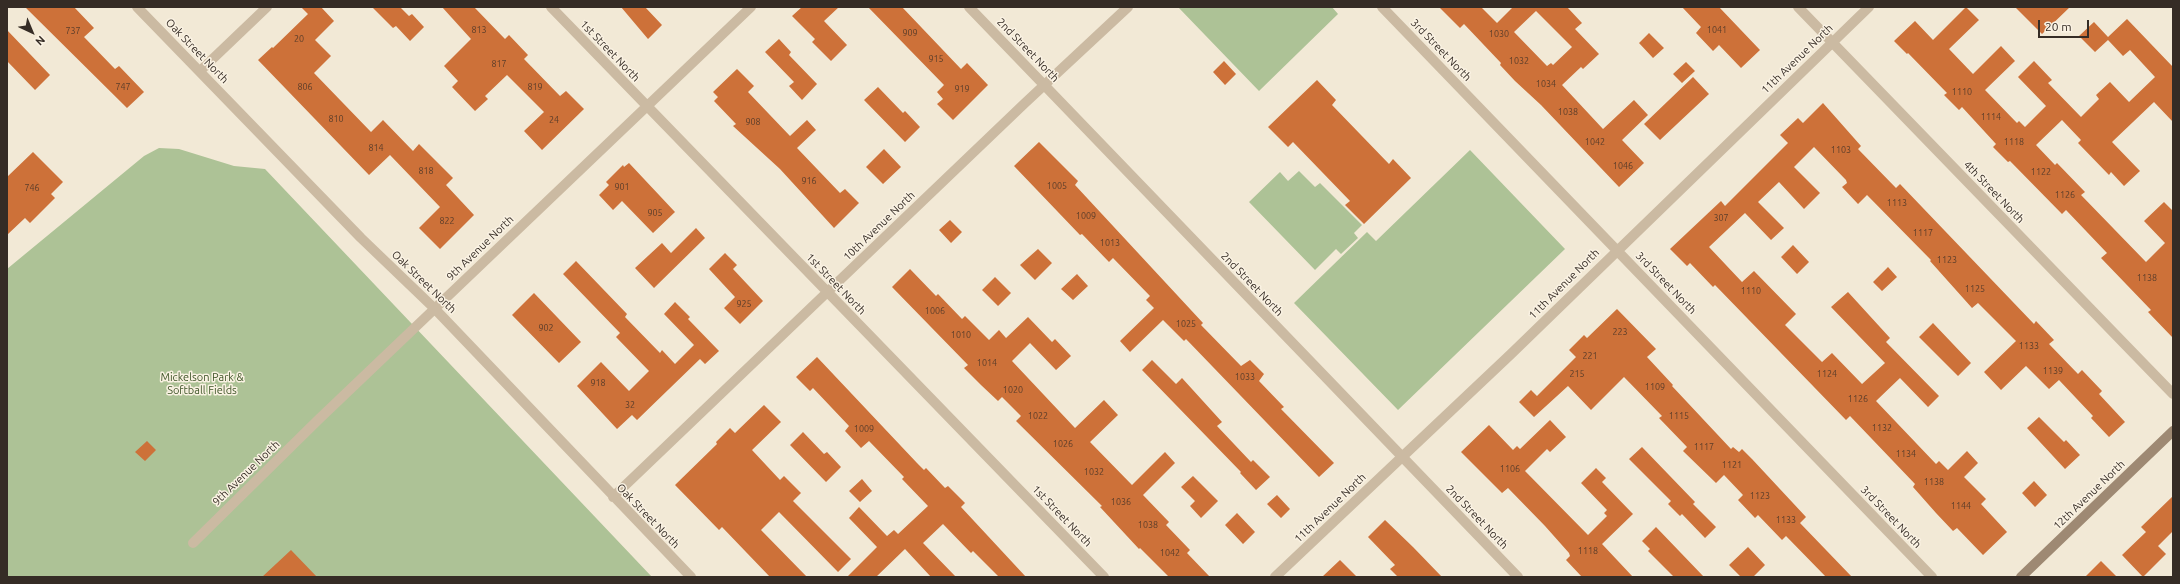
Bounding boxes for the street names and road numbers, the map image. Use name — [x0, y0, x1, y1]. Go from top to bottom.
street label: 2nd Street North — [994, 15, 1062, 85]
street label: Oak Street North — [163, 16, 231, 86]
street label: 3rd Street North — [1408, 16, 1474, 84]
street label: 1st Street North — [577, 18, 643, 84]
street label: 11th Avenue North — [1759, 22, 1835, 96]
street label: 4th Street North — [1961, 158, 2027, 226]
street label: 10th Avenue North — [841, 189, 917, 263]
street label: 9th Avenue North — [444, 213, 516, 283]
street label: 11th Avenue North — [1526, 246, 1602, 322]
street label: Oak Street North — [389, 248, 459, 316]
street label: 2nd Street North — [1218, 249, 1286, 319]
street label: 3rd Street North — [1633, 249, 1699, 317]
street label: 1st Street North — [803, 251, 869, 317]
street label: 9th Avenue North — [210, 438, 282, 508]
street label: 12th Avenue North — [2051, 458, 2127, 532]
street label: 11th Avenue North — [1292, 471, 1368, 545]
street label: Oak Street North — [614, 481, 682, 551]
street label: 2nd Street North — [1443, 482, 1511, 552]
street label: 1st Street North — [1029, 483, 1095, 549]
street label: 3rd Street North — [1858, 483, 1924, 551]

